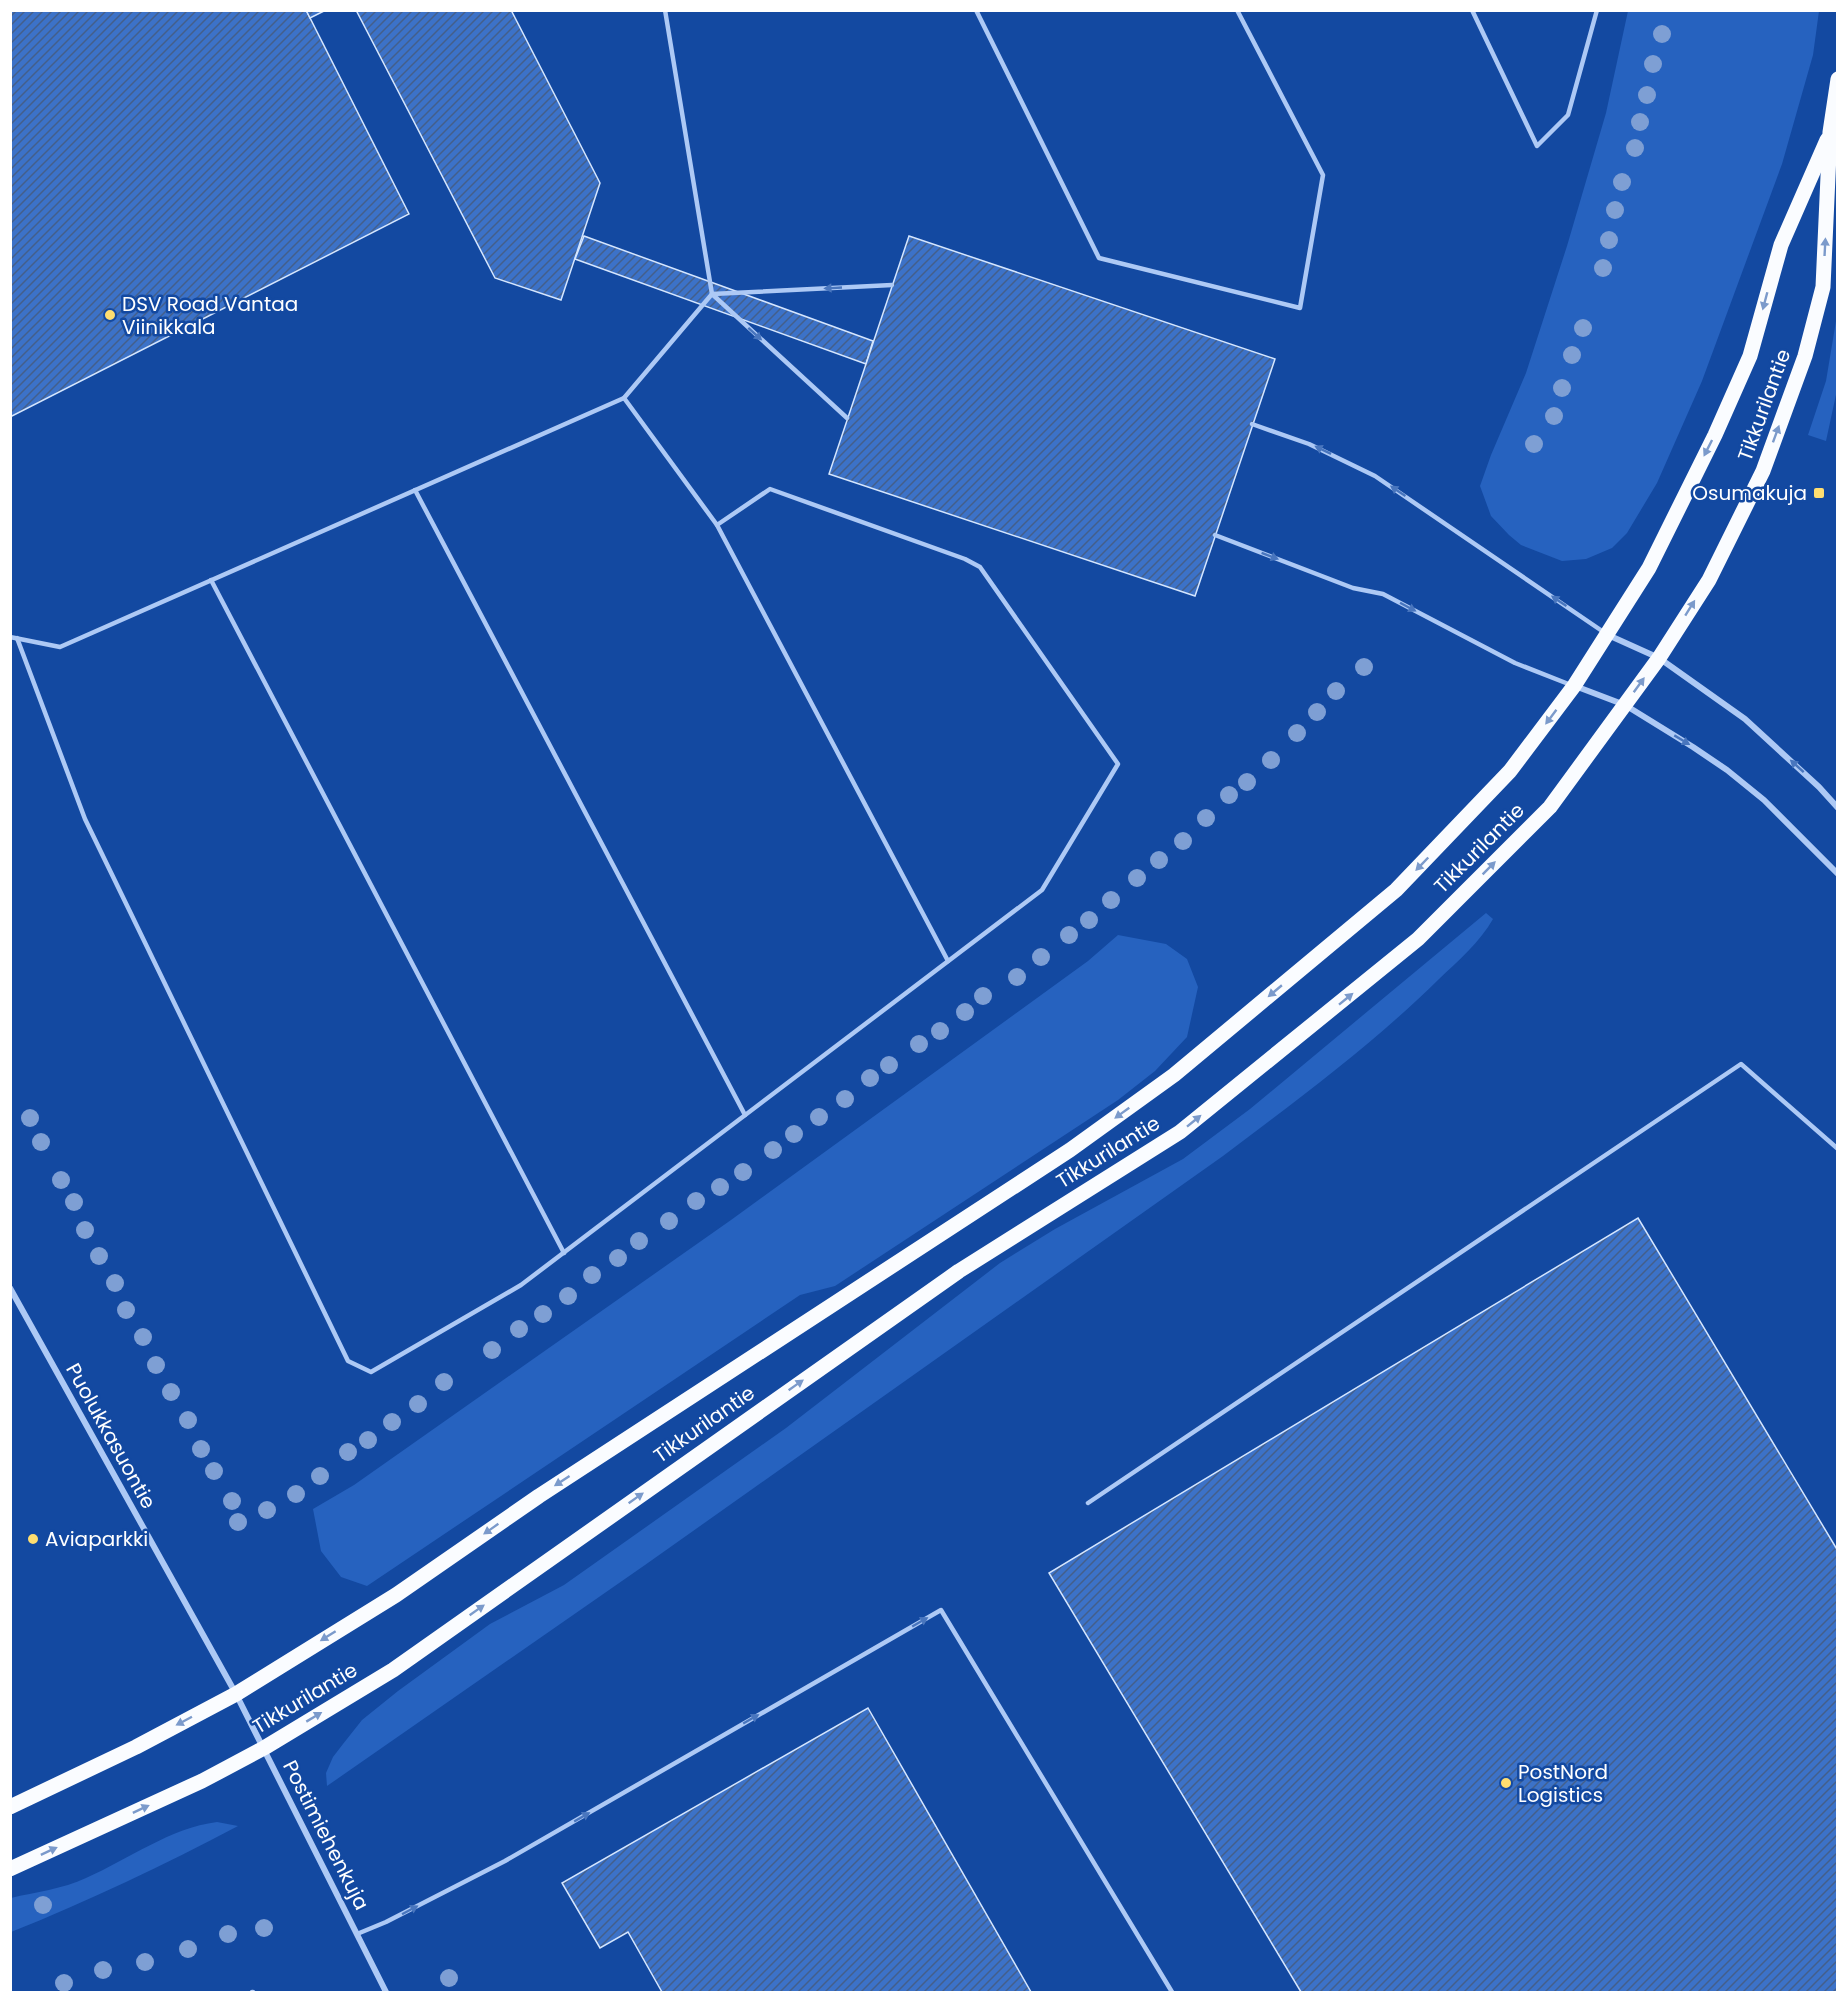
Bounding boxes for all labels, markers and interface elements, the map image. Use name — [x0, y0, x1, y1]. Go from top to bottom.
one-way arrow — [1821, 237, 1830, 256]
one-way arrow — [824, 284, 843, 293]
place label: DSV Road Vantaa Viinikkala — [122, 290, 298, 341]
one-way arrow — [1760, 292, 1770, 310]
marker: DSV Road Vantaa Viinikkala — [103, 308, 117, 322]
one-way arrow — [747, 327, 762, 340]
street label: Tikkurilantie — [1731, 345, 1797, 465]
one-way arrow — [1772, 425, 1782, 443]
one-way arrow — [1704, 439, 1713, 456]
one-way arrow — [1314, 446, 1331, 455]
place label: Osumakuja — [1692, 479, 1807, 507]
one-way arrow — [1391, 485, 1407, 497]
marker: Osumakuja — [1812, 486, 1826, 500]
one-way arrow — [1261, 551, 1279, 561]
one-way arrow — [1552, 595, 1568, 607]
one-way arrow — [1685, 600, 1696, 617]
one-way arrow — [1400, 602, 1417, 612]
one-way arrow — [1633, 678, 1645, 694]
one-way arrow — [1545, 710, 1557, 725]
one-way arrow — [1674, 735, 1691, 746]
one-way arrow — [1790, 760, 1805, 773]
street label: Tikkurilantie — [1428, 797, 1530, 899]
one-way arrow — [1415, 856, 1429, 871]
one-way arrow — [1482, 861, 1496, 875]
one-way arrow — [1267, 985, 1283, 998]
one-way arrow — [1338, 993, 1353, 1005]
one-way arrow — [1115, 1107, 1131, 1119]
street label: Tikkurilantie — [1051, 1109, 1165, 1195]
one-way arrow — [1186, 1114, 1202, 1127]
street label: Puolukkasuontie — [59, 1358, 163, 1514]
street label: Tikkurilantie — [648, 1379, 760, 1469]
one-way arrow — [787, 1379, 803, 1391]
one-way arrow — [554, 1475, 570, 1486]
one-way arrow — [628, 1492, 644, 1504]
one-way arrow — [483, 1523, 499, 1534]
place label: Aviaparkki — [45, 1525, 148, 1553]
marker: Aviaparkki — [26, 1532, 40, 1546]
one-way arrow — [469, 1604, 485, 1616]
one-way arrow — [912, 1617, 928, 1628]
one-way arrow — [320, 1631, 336, 1642]
street label: Tikkurilantie — [247, 1656, 363, 1740]
one-way arrow — [306, 1712, 322, 1723]
one-way arrow — [743, 1714, 759, 1725]
one-way arrow — [176, 1716, 193, 1726]
street label: Postimiehenkuja — [276, 1755, 376, 1915]
place label: PostNord Logistics — [1518, 1758, 1608, 1809]
marker: PostNord Logistics — [1499, 1776, 1513, 1790]
one-way arrow — [133, 1804, 150, 1813]
one-way arrow — [573, 1812, 590, 1822]
one-way arrow — [41, 1847, 58, 1856]
one-way arrow — [402, 1905, 419, 1915]

